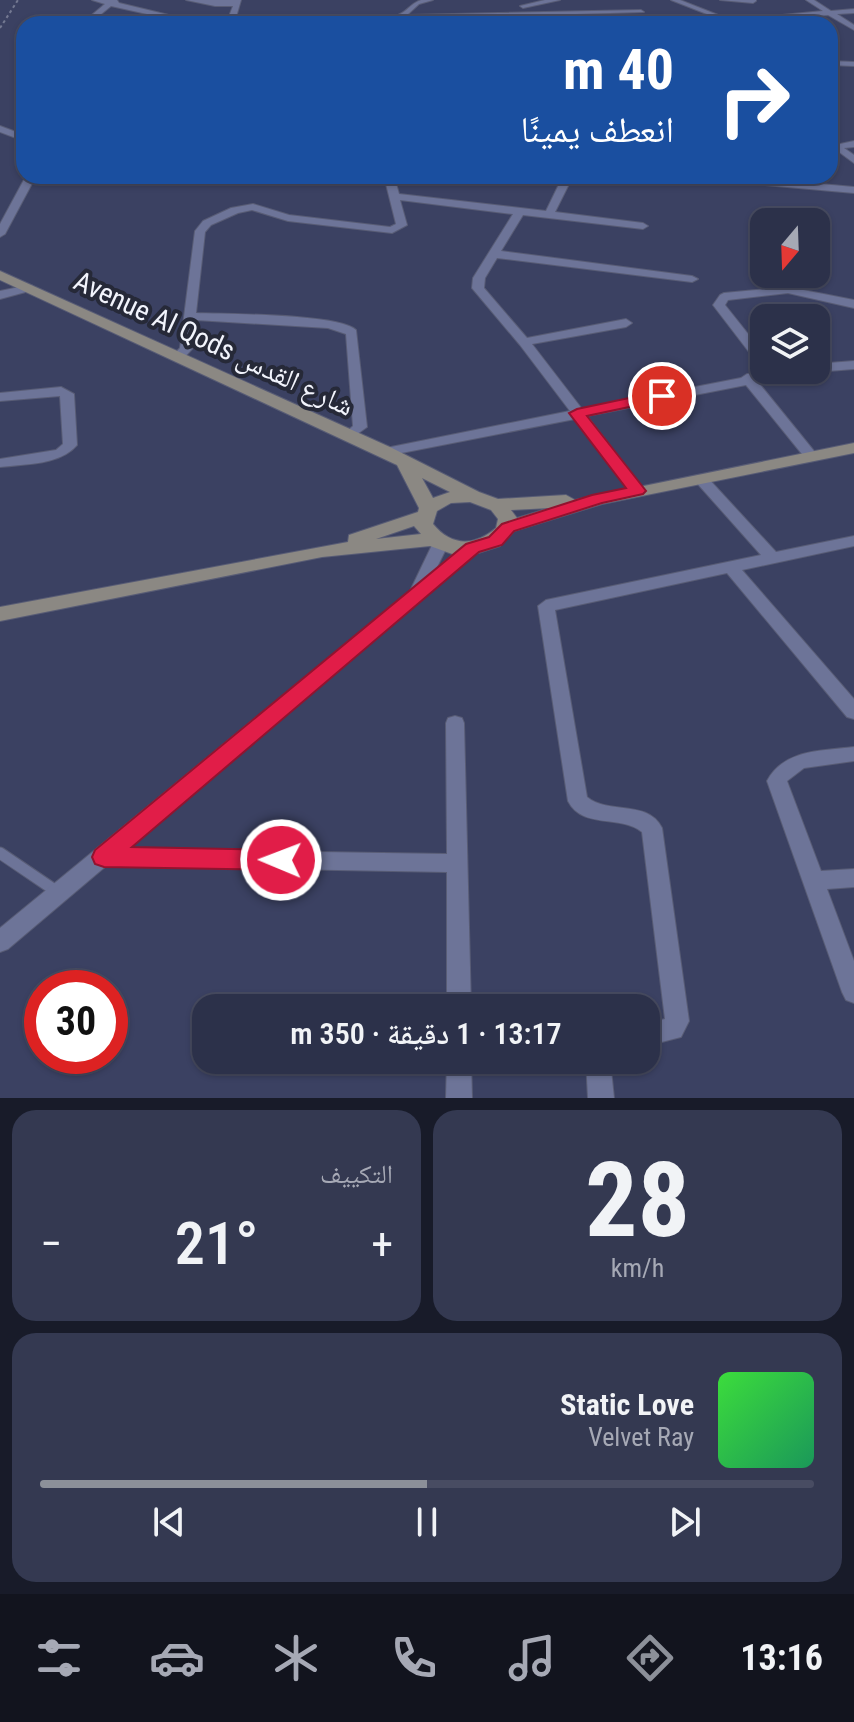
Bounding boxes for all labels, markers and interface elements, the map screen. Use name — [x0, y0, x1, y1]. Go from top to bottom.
text: 40 m — [563, 37, 674, 103]
icon: right — [702, 48, 806, 152]
text: انعطف يمينًا — [521, 109, 674, 151]
north arrow — [750, 208, 830, 288]
map controls — [750, 208, 830, 384]
street label: Avenue Al Qods شارع القدس — [68, 264, 359, 424]
button: layers — [750, 304, 830, 384]
pin — [628, 362, 696, 430]
icon: arrive — [640, 374, 684, 418]
position arrow — [239, 818, 323, 902]
speed limit sign: 30 — [24, 970, 128, 1074]
text: 13:17 · 1 دقيقة · 350 m — [290, 1016, 562, 1051]
text: 28 — [585, 1140, 690, 1261]
text: التكييف — [320, 1159, 393, 1189]
text: 21° — [175, 1208, 258, 1279]
text: − — [40, 1218, 62, 1270]
text: + — [371, 1218, 393, 1270]
text: km/h — [611, 1253, 664, 1283]
text: Static Love — [560, 1387, 694, 1422]
text: Velvet Ray — [588, 1422, 694, 1452]
icon: previous — [147, 1500, 191, 1544]
icon: pause — [405, 1500, 449, 1544]
icon: next — [663, 1500, 707, 1544]
icon: filters — [31, 1630, 87, 1686]
icon: car — [149, 1630, 205, 1686]
icon: climate — [268, 1630, 324, 1686]
icon: phone — [386, 1630, 442, 1686]
icon: music — [504, 1630, 560, 1686]
icon: directions — [622, 1630, 678, 1686]
text: 13:16 — [740, 1637, 823, 1679]

